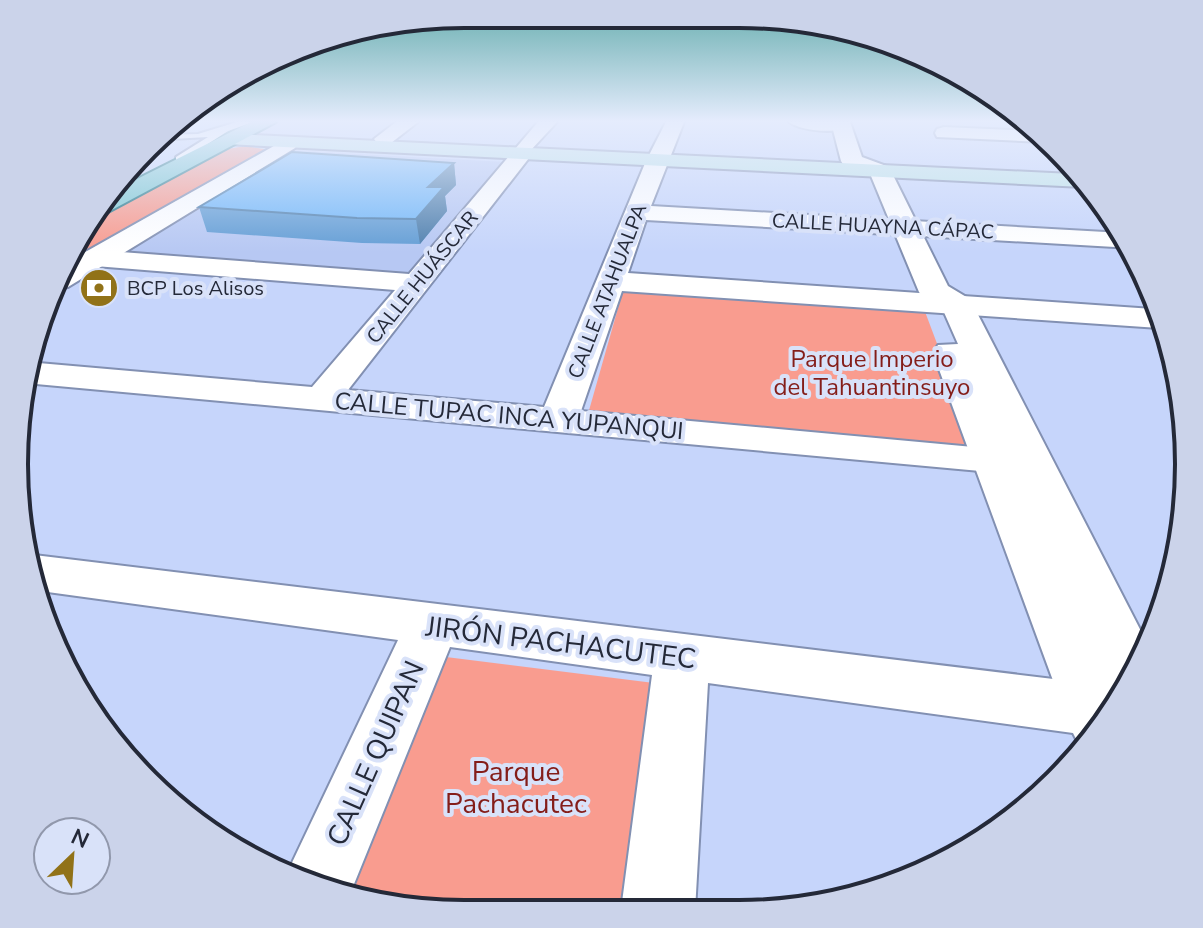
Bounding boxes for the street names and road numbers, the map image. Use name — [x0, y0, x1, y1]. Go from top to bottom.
street label: CALLE ATAHUALPA — [562, 199, 653, 383]
street label: CALLE HUÁSCAR — [360, 205, 484, 349]
street label: CALLE HUAYNA CÁPAC — [771, 207, 995, 246]
street label: CALLE TUPAC INCA YUPANQUI — [333, 385, 685, 447]
street label: JIRÓN PACHACUTEC — [423, 607, 698, 678]
street label: CALLE QUIPAN — [318, 655, 434, 852]

